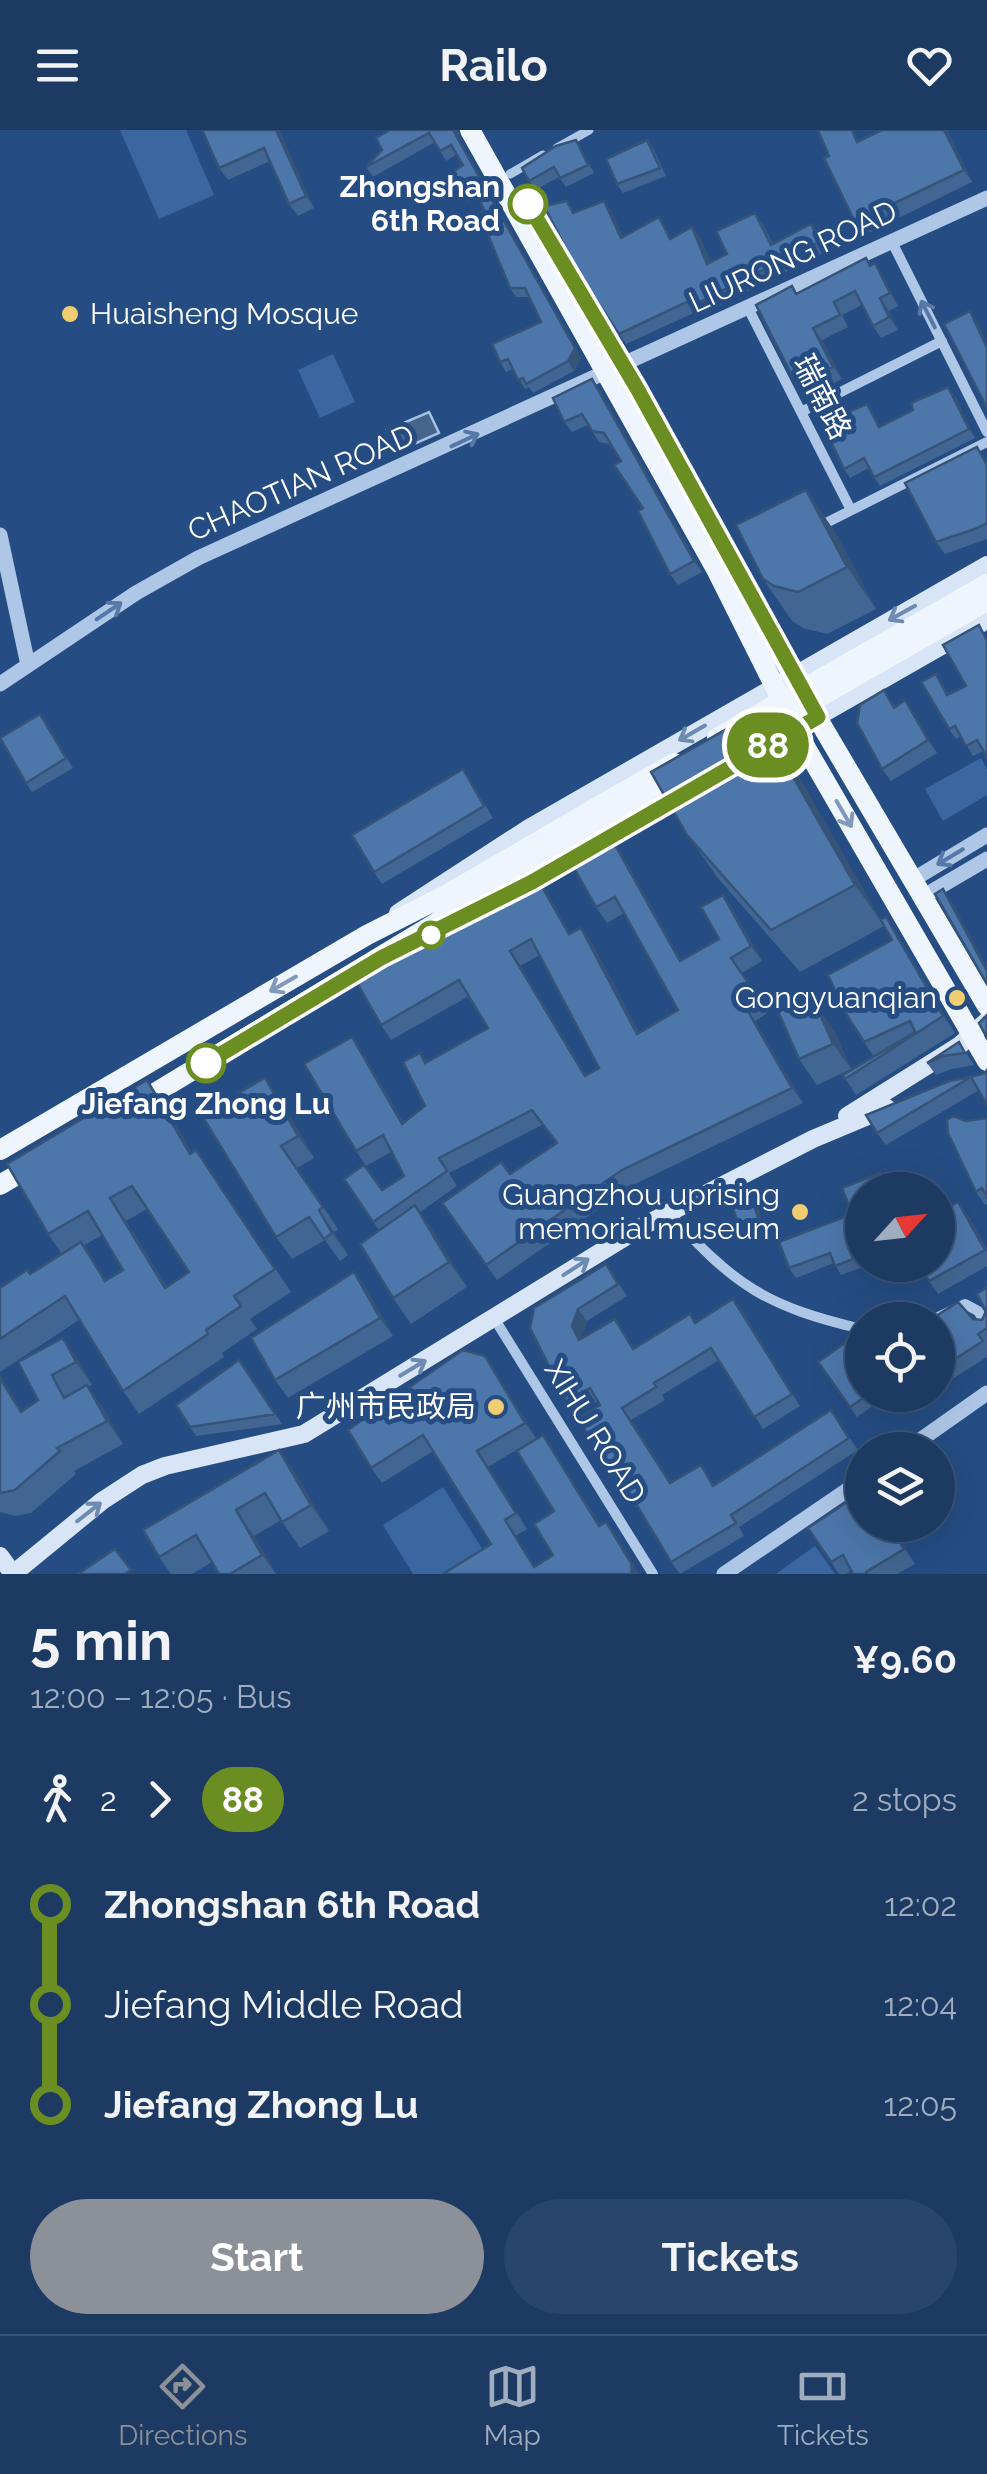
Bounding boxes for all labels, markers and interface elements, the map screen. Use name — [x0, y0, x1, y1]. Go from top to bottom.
icon: menu — [30, 38, 85, 93]
icon: heart — [902, 38, 957, 93]
text: Railo — [439, 39, 548, 92]
place label: Zhongshan 6th Road — [339, 169, 500, 238]
marker: Zhongshan 6th Road — [509, 185, 547, 223]
street label: LIURONG ROAD — [683, 193, 902, 320]
place label: Huaisheng Mosque — [90, 296, 358, 331]
one-way arrow — [918, 299, 937, 329]
marker: Huaisheng Mosque — [59, 303, 81, 325]
street label: 瑞南路 — [786, 349, 858, 445]
street label: CHAOTIAN ROAD — [182, 417, 419, 548]
one-way arrow — [449, 429, 479, 448]
one-way arrow — [95, 601, 123, 622]
one-way arrow — [888, 603, 917, 623]
line badge: 88 — [723, 712, 813, 778]
one-way arrow — [678, 724, 707, 744]
text: 88 — [747, 725, 789, 766]
one-way arrow — [834, 799, 854, 827]
one-way arrow — [936, 847, 965, 867]
unlabelled marker — [418, 922, 444, 948]
one-way arrow — [269, 974, 298, 994]
place label: Gongyuanqian — [735, 980, 937, 1015]
marker: Gongyuanqian — [946, 987, 968, 1009]
marker: Jiefang Zhong Lu — [187, 1044, 225, 1082]
place label: Jiefang Zhong Lu — [82, 1086, 330, 1121]
north arrow — [845, 1172, 955, 1282]
map controls — [845, 1172, 955, 1542]
place label: Guangzhou uprising memorial museum — [502, 1177, 780, 1246]
marker: Guangzhou uprising memorial museum — [789, 1201, 811, 1223]
one-way arrow — [562, 1256, 590, 1277]
button: locate — [845, 1302, 955, 1412]
street label: XIHU ROAD — [538, 1354, 653, 1510]
one-way arrow — [398, 1358, 427, 1378]
place label: 广州市民政局 — [296, 1389, 476, 1424]
marker: 广州市民政局 — [485, 1396, 507, 1418]
button: layers — [845, 1432, 955, 1542]
one-way arrow — [75, 1501, 101, 1523]
text: 5 min — [30, 1608, 172, 1673]
text: ¥9.60 — [853, 1637, 957, 1682]
text: 12:00 – 12:05 · Bus — [30, 1678, 292, 1715]
icon: walk — [30, 1772, 85, 1827]
icon: forward — [132, 1772, 187, 1827]
text: 88 — [222, 1779, 264, 1820]
text: 2 — [100, 1781, 117, 1818]
text: 2 stops — [852, 1781, 957, 1818]
text: Zhongshan 6th Road — [104, 1882, 480, 1927]
text: 12:02 — [884, 1886, 957, 1923]
text: Jiefang Middle Road — [104, 1982, 464, 2027]
text: 12:04 — [884, 1986, 957, 2023]
text: Jiefang Zhong Lu — [104, 2082, 419, 2127]
text: 12:05 — [884, 2086, 957, 2123]
button: Start — [30, 2199, 484, 2314]
button: Tickets — [504, 2199, 957, 2314]
tab: Directions — [118, 2359, 247, 2452]
tab: Map — [484, 2359, 541, 2452]
tab: Tickets — [777, 2359, 869, 2452]

